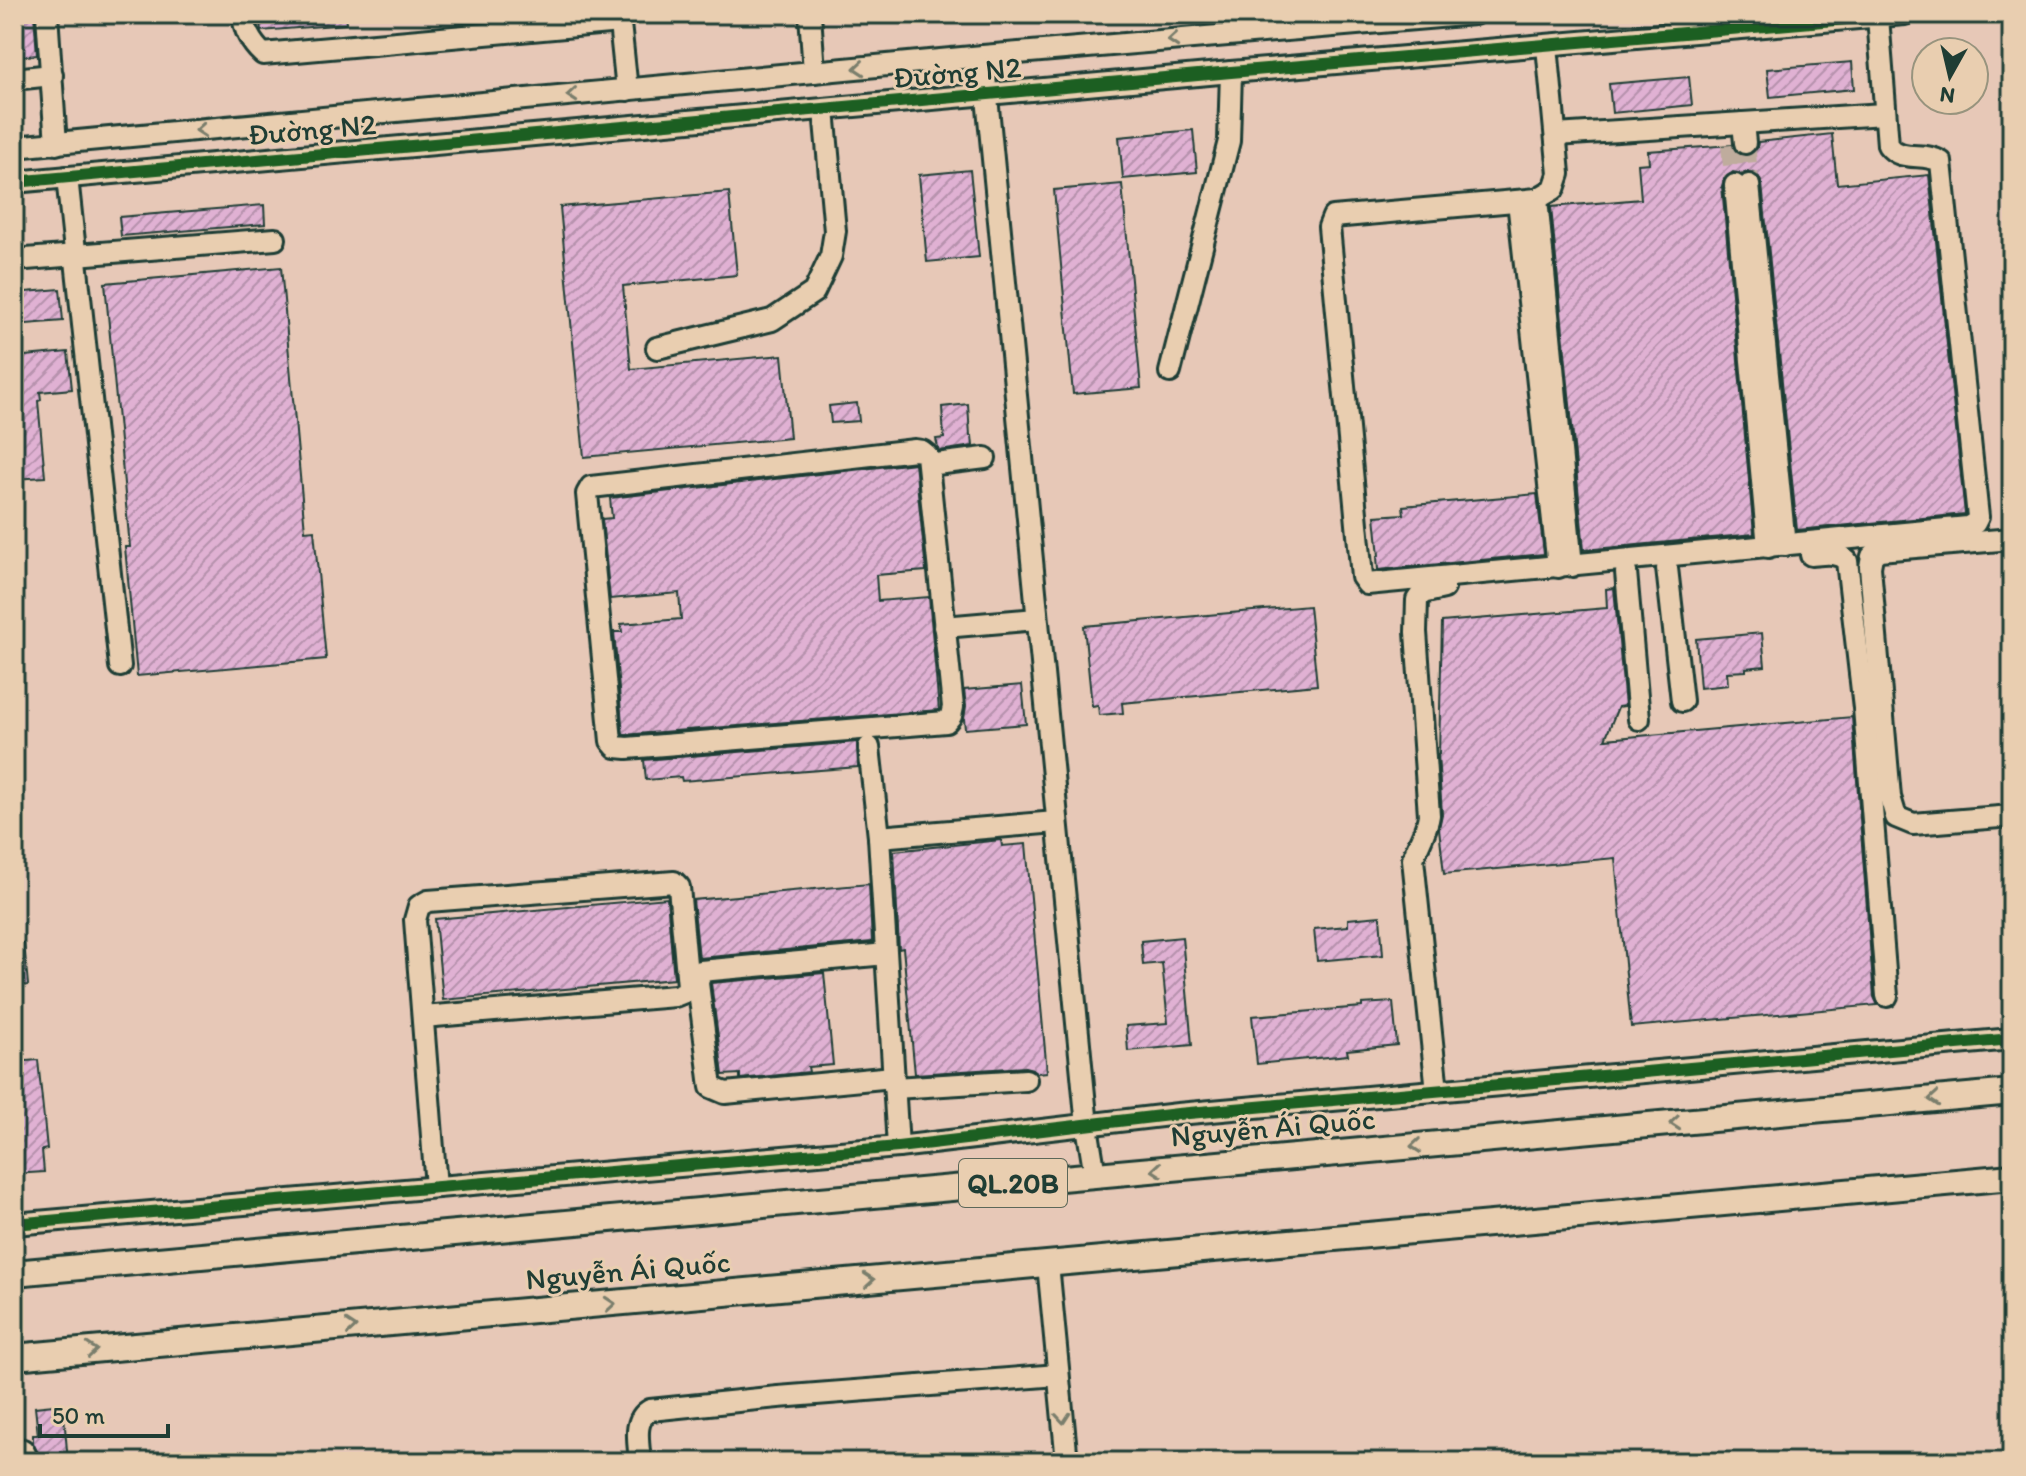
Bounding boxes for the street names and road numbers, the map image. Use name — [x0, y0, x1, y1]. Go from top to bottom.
street label: Đường N2 — [891, 48, 1023, 96]
street label: Đường N2 — [246, 105, 378, 153]
street label: Nguyễn Ái Quốc — [1169, 1100, 1377, 1154]
road number: QL.20B — [959, 1159, 1067, 1207]
street label: Nguyễn Ái Quốc — [524, 1243, 732, 1297]

